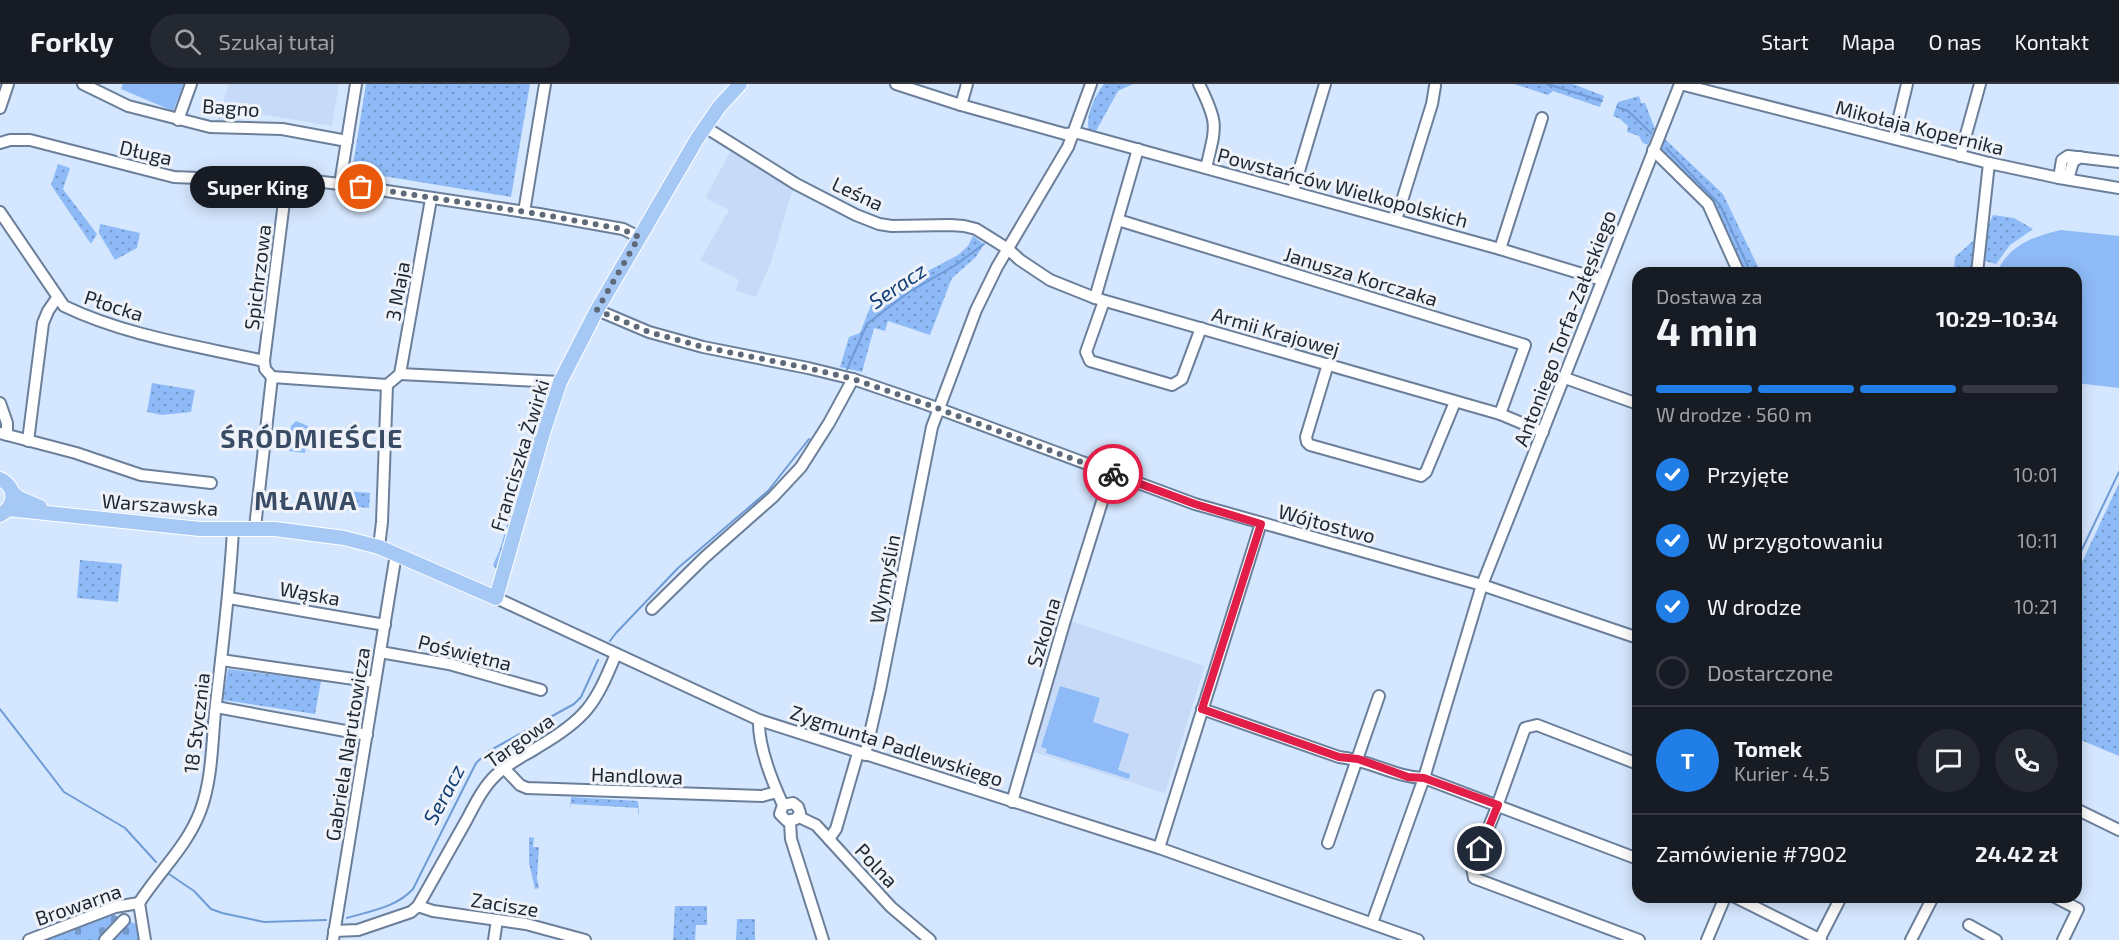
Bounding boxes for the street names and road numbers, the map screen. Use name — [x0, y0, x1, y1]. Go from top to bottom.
street label: Bagno — [201, 93, 261, 121]
street label: Mikołaja Kopernika — [1833, 94, 2007, 160]
street label: Długa — [117, 134, 175, 170]
street label: Powstańców Wielkopolskich — [1215, 142, 1471, 232]
street label: Leśna — [829, 171, 887, 215]
street label: Antoniego Torfa-Załęskiego — [1508, 206, 1620, 450]
street label: Spichrzowa — [239, 223, 275, 331]
street label: Janusza Korczaka — [1281, 241, 1441, 311]
street label: 3 Maja — [380, 259, 414, 323]
street label: Płocka — [81, 284, 147, 326]
street label: Armii Krajowej — [1209, 301, 1343, 361]
street label: Franciszka Żwirki — [484, 376, 554, 534]
street label: Warszawska — [101, 488, 219, 520]
street label: Wójtostwo — [1276, 499, 1378, 547]
street label: Wymyślin — [864, 532, 904, 626]
street label: Wąska — [278, 576, 342, 610]
street label: Szkolna — [1021, 594, 1065, 670]
street label: Poświętna — [416, 629, 514, 675]
street label: Gabriela Narutowicza — [320, 645, 374, 843]
street label: 18 Stycznia — [178, 671, 214, 775]
street label: Zygmunta Padlewskiego — [788, 699, 1006, 791]
street label: Targowa — [480, 708, 558, 772]
street label: Handlowa — [591, 761, 683, 789]
street label: Polna — [851, 838, 903, 892]
street label: Browarna — [32, 878, 124, 930]
street label: Zacisze — [469, 887, 541, 921]

